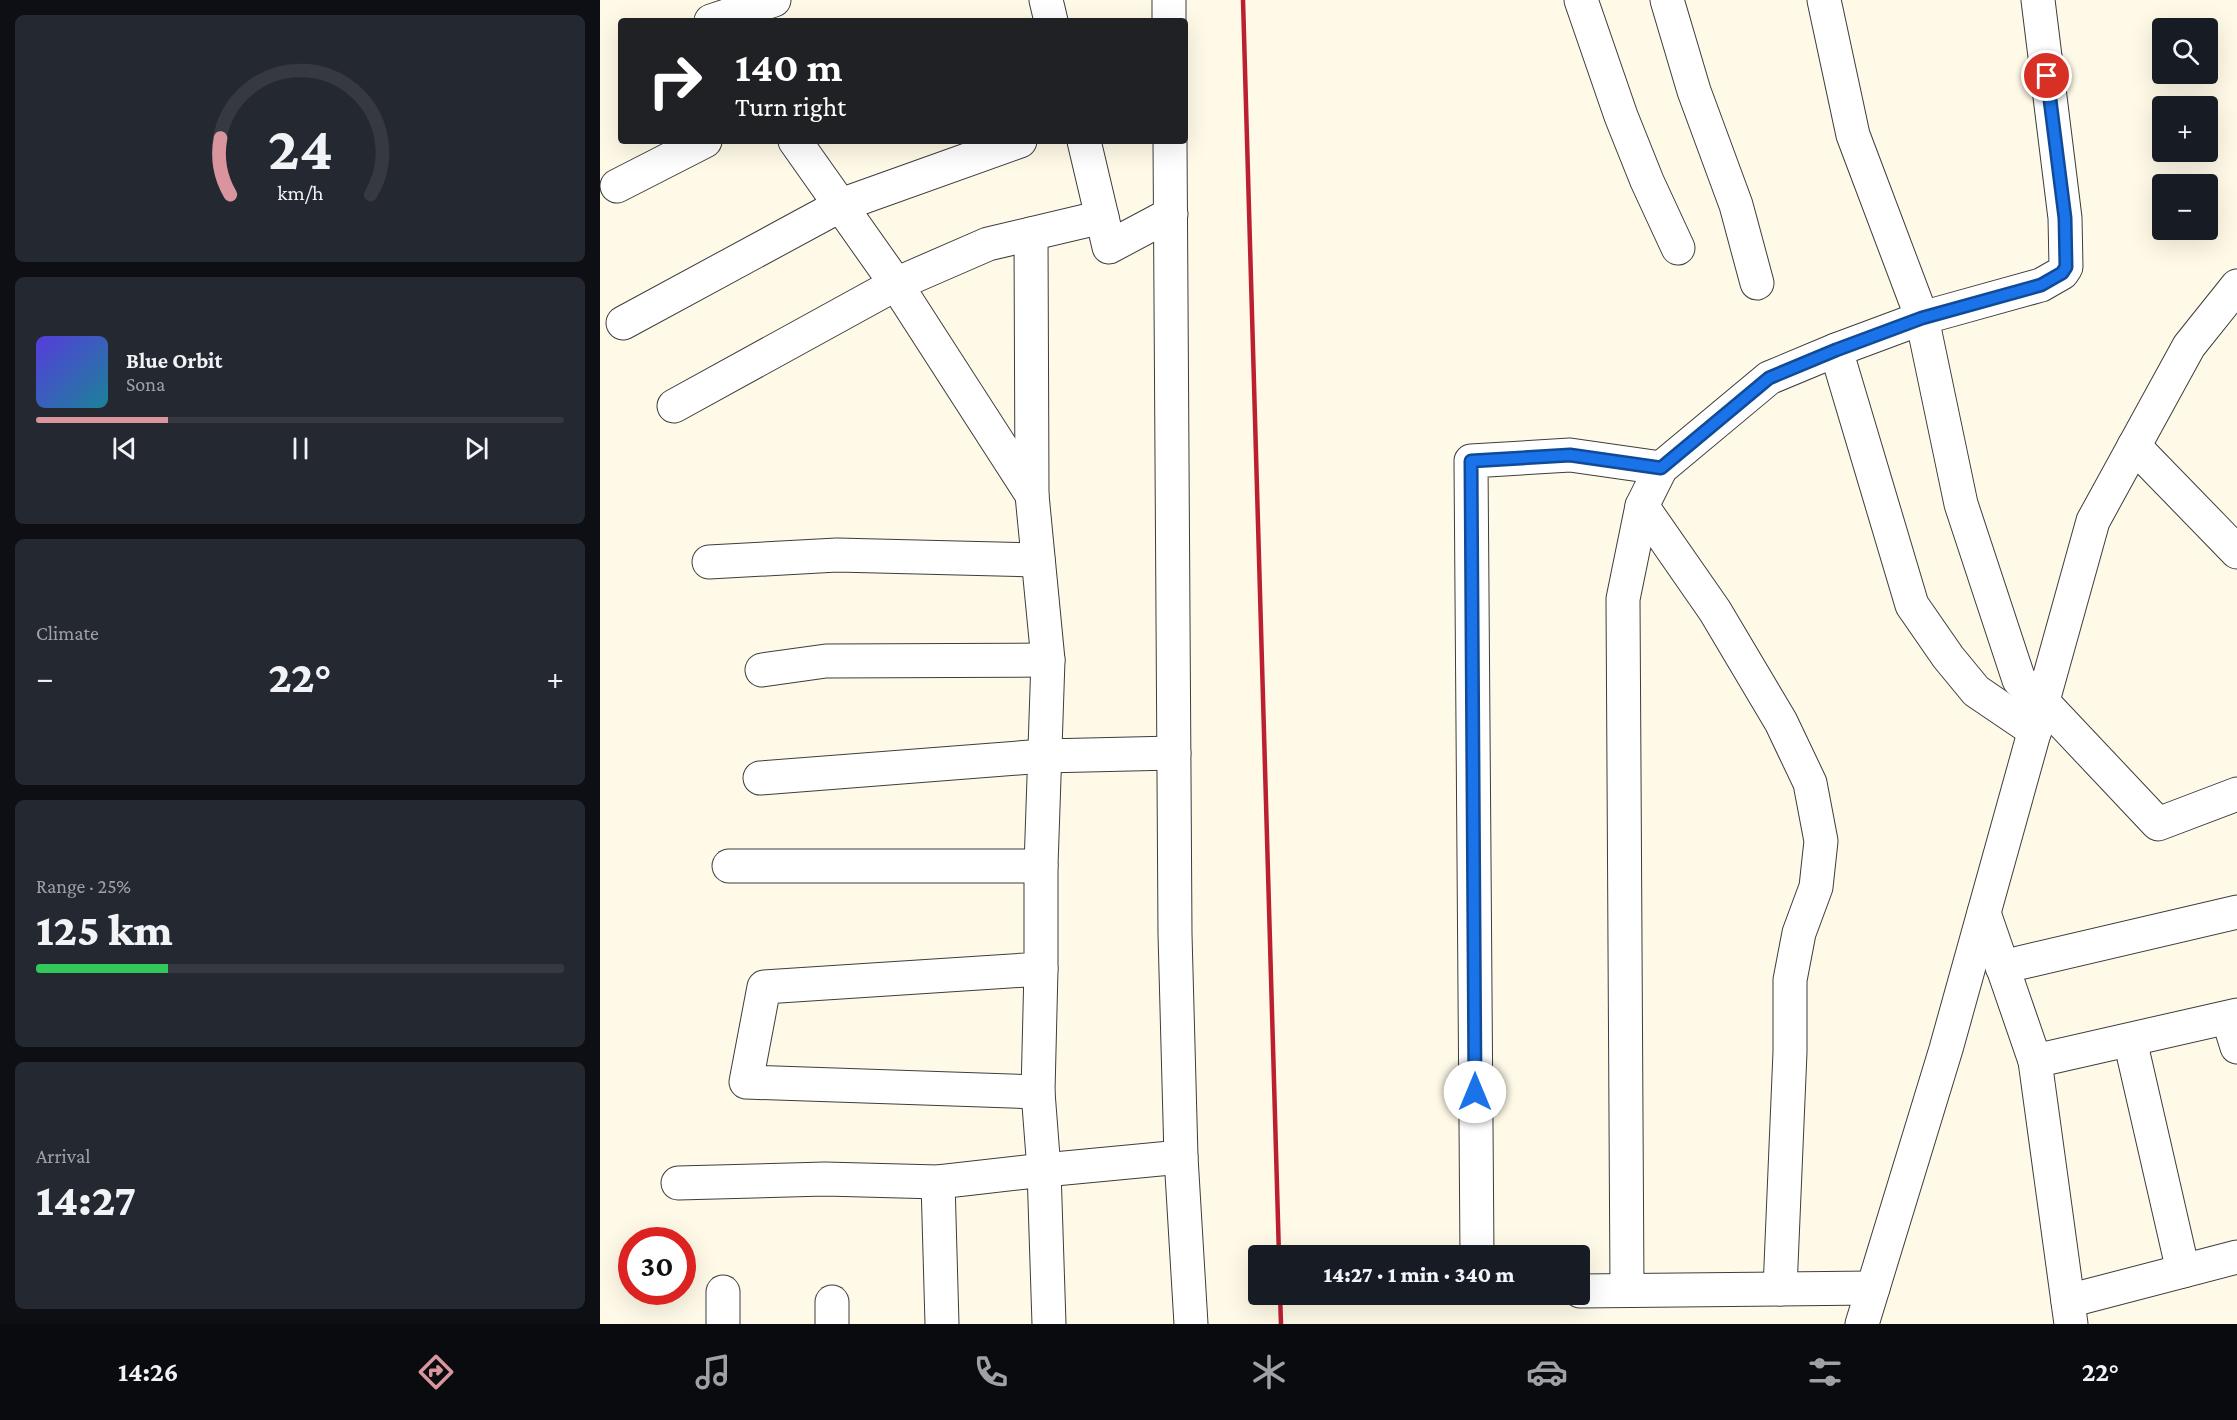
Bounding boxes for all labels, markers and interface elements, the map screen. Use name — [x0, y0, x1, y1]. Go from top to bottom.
map controls — [2152, 18, 2218, 240]
button: search — [2152, 18, 2218, 84]
icon: right — [636, 42, 714, 120]
text: 140 m — [735, 43, 843, 90]
pin — [2021, 50, 2072, 101]
icon: arrive — [2030, 59, 2063, 92]
text: Turn right — [735, 92, 846, 122]
button: + — [2152, 96, 2218, 162]
text: 24 — [267, 114, 333, 183]
button: − — [2152, 174, 2218, 240]
text: km/h — [277, 182, 324, 206]
text: Blue Orbit — [126, 348, 222, 373]
text: Sona — [126, 373, 165, 395]
icon: previous — [108, 432, 141, 465]
icon: pause — [284, 432, 317, 465]
icon: next — [460, 432, 493, 465]
text: Climate — [36, 622, 99, 644]
text: 22° — [268, 652, 332, 702]
text: − — [36, 659, 53, 696]
text: + — [547, 659, 564, 696]
text: Range · 25% — [36, 875, 131, 897]
text: 125 km — [36, 905, 173, 955]
position arrow — [1443, 1060, 1507, 1124]
text: Arrival — [36, 1145, 90, 1167]
text: 14:27 — [36, 1175, 136, 1225]
speed limit sign: 30 — [618, 1227, 696, 1305]
text: 14:27 · 1 min · 340 m — [1324, 1262, 1515, 1287]
icon: directions — [415, 1351, 457, 1393]
icon: music — [692, 1351, 734, 1393]
icon: phone — [970, 1351, 1012, 1393]
icon: climate — [1248, 1351, 1290, 1393]
icon: car — [1526, 1351, 1568, 1393]
icon: filters — [1804, 1351, 1846, 1393]
text: 14:26 — [118, 1357, 179, 1387]
text: 22° — [2082, 1357, 2119, 1387]

